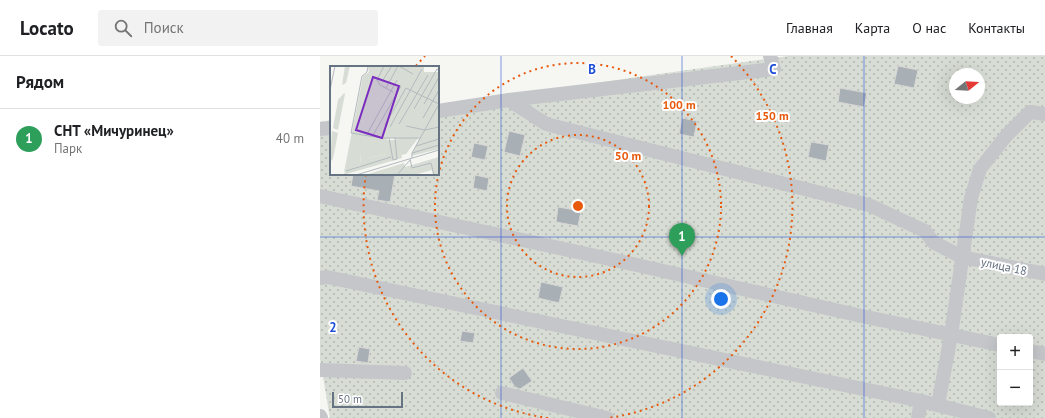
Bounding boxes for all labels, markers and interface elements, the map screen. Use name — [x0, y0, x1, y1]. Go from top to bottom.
search box — [98, 10, 378, 46]
text: Locato — [20, 16, 74, 40]
icon: search — [112, 17, 134, 39]
text: Поиск — [144, 18, 184, 37]
text: Главная — [786, 19, 833, 37]
text: Карта — [855, 19, 890, 37]
text: О нас — [912, 19, 946, 37]
text: Контакты — [968, 19, 1025, 37]
text: B — [588, 61, 596, 78]
text: C — [769, 61, 777, 78]
inset map — [330, 66, 439, 175]
north arrow — [949, 68, 985, 104]
text: Рядом — [16, 71, 64, 93]
text: 100 m — [662, 97, 696, 112]
text: 150 m — [755, 108, 789, 123]
text: СНТ «Мичуринец» — [54, 121, 174, 140]
text: 1 — [25, 130, 33, 147]
text: 40 m — [276, 130, 304, 147]
text: Парк — [54, 140, 82, 157]
text: 50 m — [615, 148, 641, 163]
centre of rings — [571, 199, 585, 213]
pin: 1 — [669, 223, 695, 256]
street label: улица 18 — [980, 254, 1028, 278]
your location — [711, 289, 731, 309]
text: 2 — [329, 319, 337, 336]
map controls — [997, 334, 1033, 406]
button: + — [997, 334, 1033, 370]
button: − — [997, 370, 1033, 406]
scale bar — [332, 390, 403, 409]
text: 50 m — [338, 392, 362, 406]

